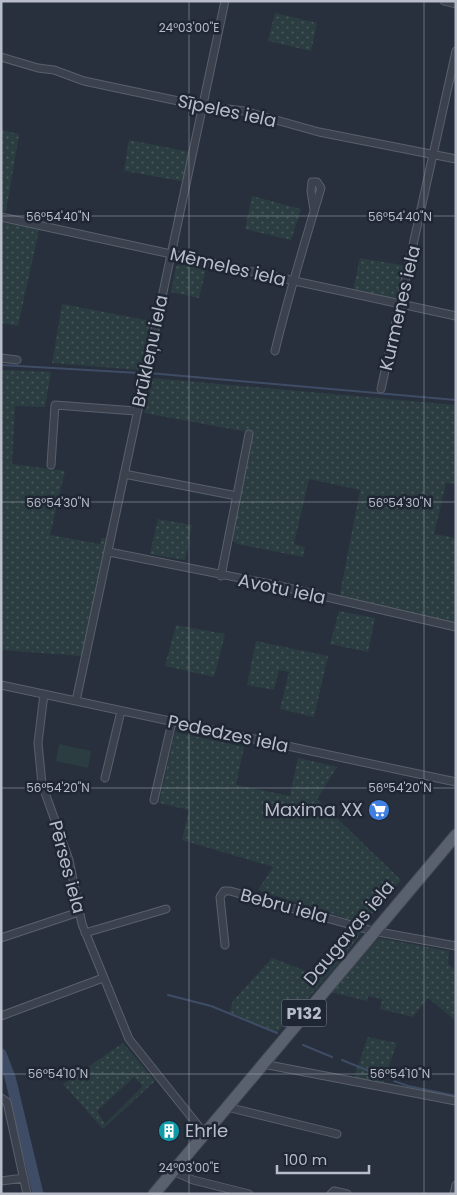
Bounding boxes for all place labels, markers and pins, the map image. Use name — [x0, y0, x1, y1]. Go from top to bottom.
place label: Maxima XX — [264, 797, 363, 822]
supermarket icon: Maxima XX — [367, 798, 391, 822]
place label: Ehrle — [185, 1118, 228, 1143]
building icon: Ehrle — [157, 1119, 181, 1143]

